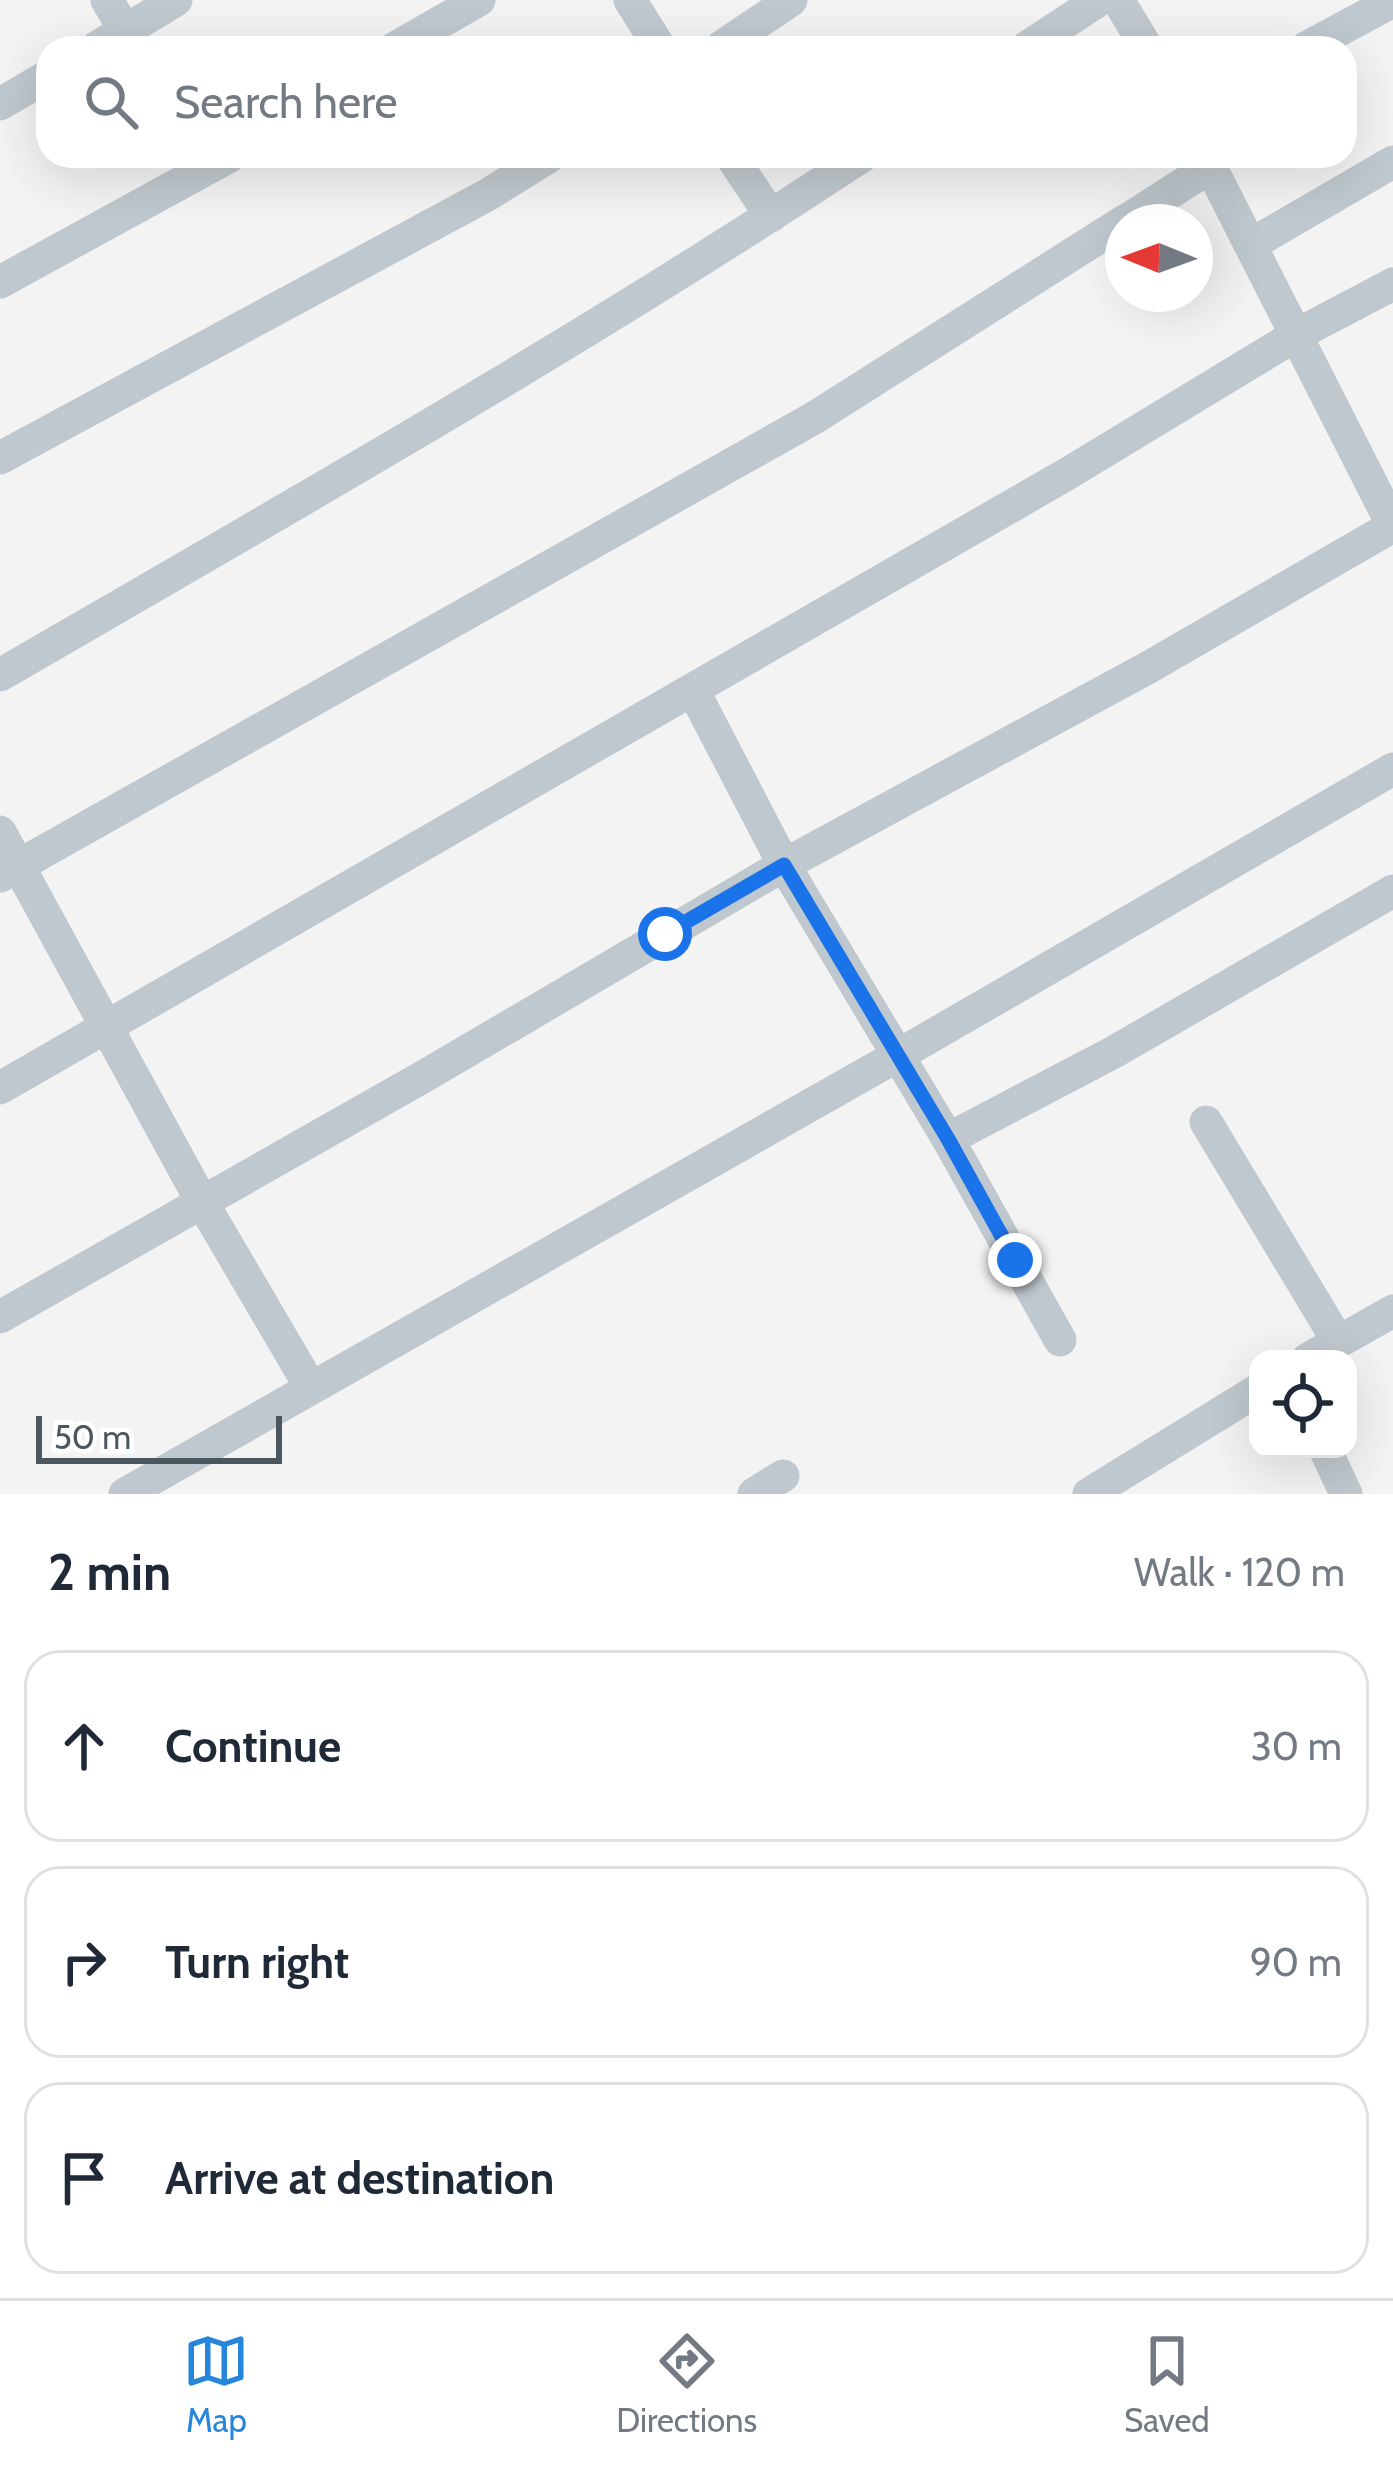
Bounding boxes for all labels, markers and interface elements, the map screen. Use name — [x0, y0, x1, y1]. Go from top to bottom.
search box — [36, 36, 1357, 168]
icon: search — [78, 69, 144, 135]
text: Search here — [174, 75, 398, 129]
north arrow — [1105, 204, 1213, 312]
route start — [638, 907, 692, 961]
route end — [988, 1233, 1042, 1287]
map controls — [1249, 1350, 1357, 1458]
button: locate — [1249, 1350, 1357, 1458]
scale bar — [36, 1410, 282, 1463]
text: 50 m — [54, 1417, 131, 1457]
text: 2 min — [48, 1541, 171, 1603]
text: Walk · 120 m — [1134, 1548, 1345, 1596]
icon: ahead — [51, 1713, 117, 1779]
text: Continue — [165, 1719, 341, 1773]
text: 30 m — [1251, 1722, 1342, 1770]
icon: right — [51, 1929, 117, 1995]
text: Turn right — [165, 1935, 349, 1989]
text: 90 m — [1250, 1938, 1342, 1986]
icon: arrive — [51, 2145, 117, 2211]
text: Arrive at destination — [165, 2151, 554, 2205]
tab: Map — [183, 2328, 249, 2440]
tab: Directions — [616, 2328, 757, 2440]
tab: Saved — [1124, 2328, 1210, 2440]

